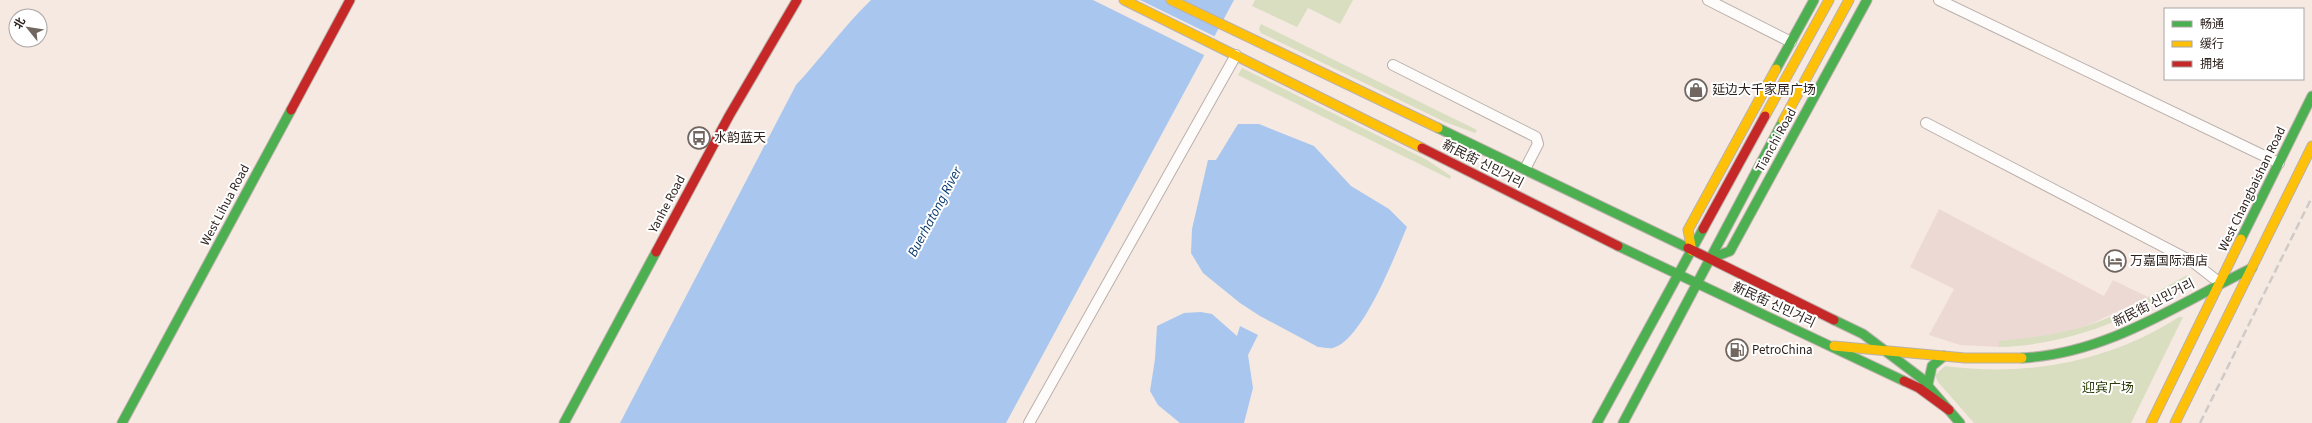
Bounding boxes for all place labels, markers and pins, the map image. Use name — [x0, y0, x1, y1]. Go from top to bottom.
shop icon: 延边大千家居广场 — [1683, 77, 1709, 103]
place label: 延边大千家居广场 — [1712, 81, 1816, 99]
bus stop icon: 水韵蓝天 — [686, 125, 712, 151]
place label: 水韵蓝天 — [714, 129, 766, 147]
hotel icon: 万嘉国际酒店 — [2102, 248, 2128, 274]
place label: 万嘉国际酒店 — [2130, 252, 2208, 270]
fuel station icon: PetroChina — [1724, 337, 1750, 363]
place label: PetroChina — [1752, 341, 1813, 359]

